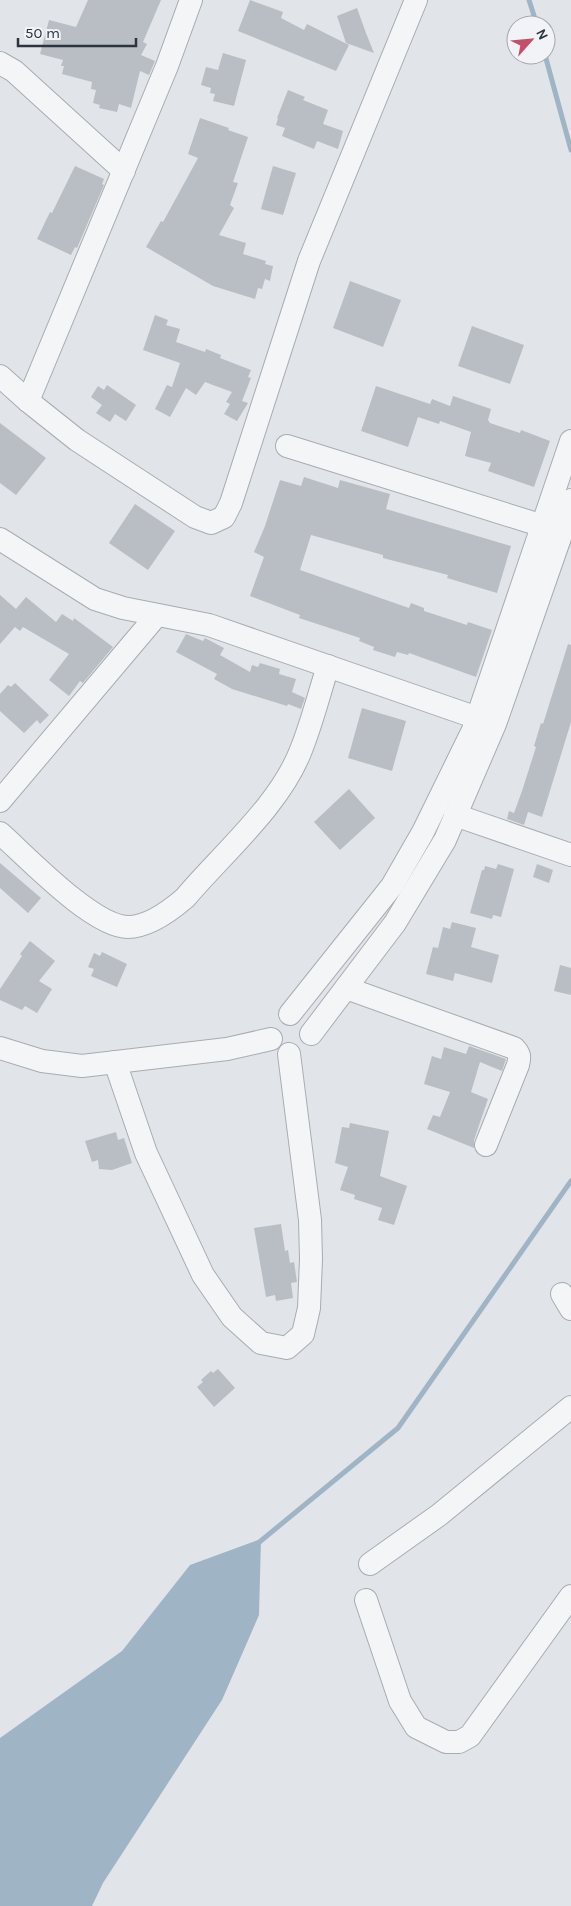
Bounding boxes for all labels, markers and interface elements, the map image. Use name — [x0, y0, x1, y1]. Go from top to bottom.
scale bar — [18, 15, 135, 47]
north arrow — [506, 15, 556, 65]
text: 50 m — [25, 24, 60, 42]
text: N — [532, 26, 552, 43]

